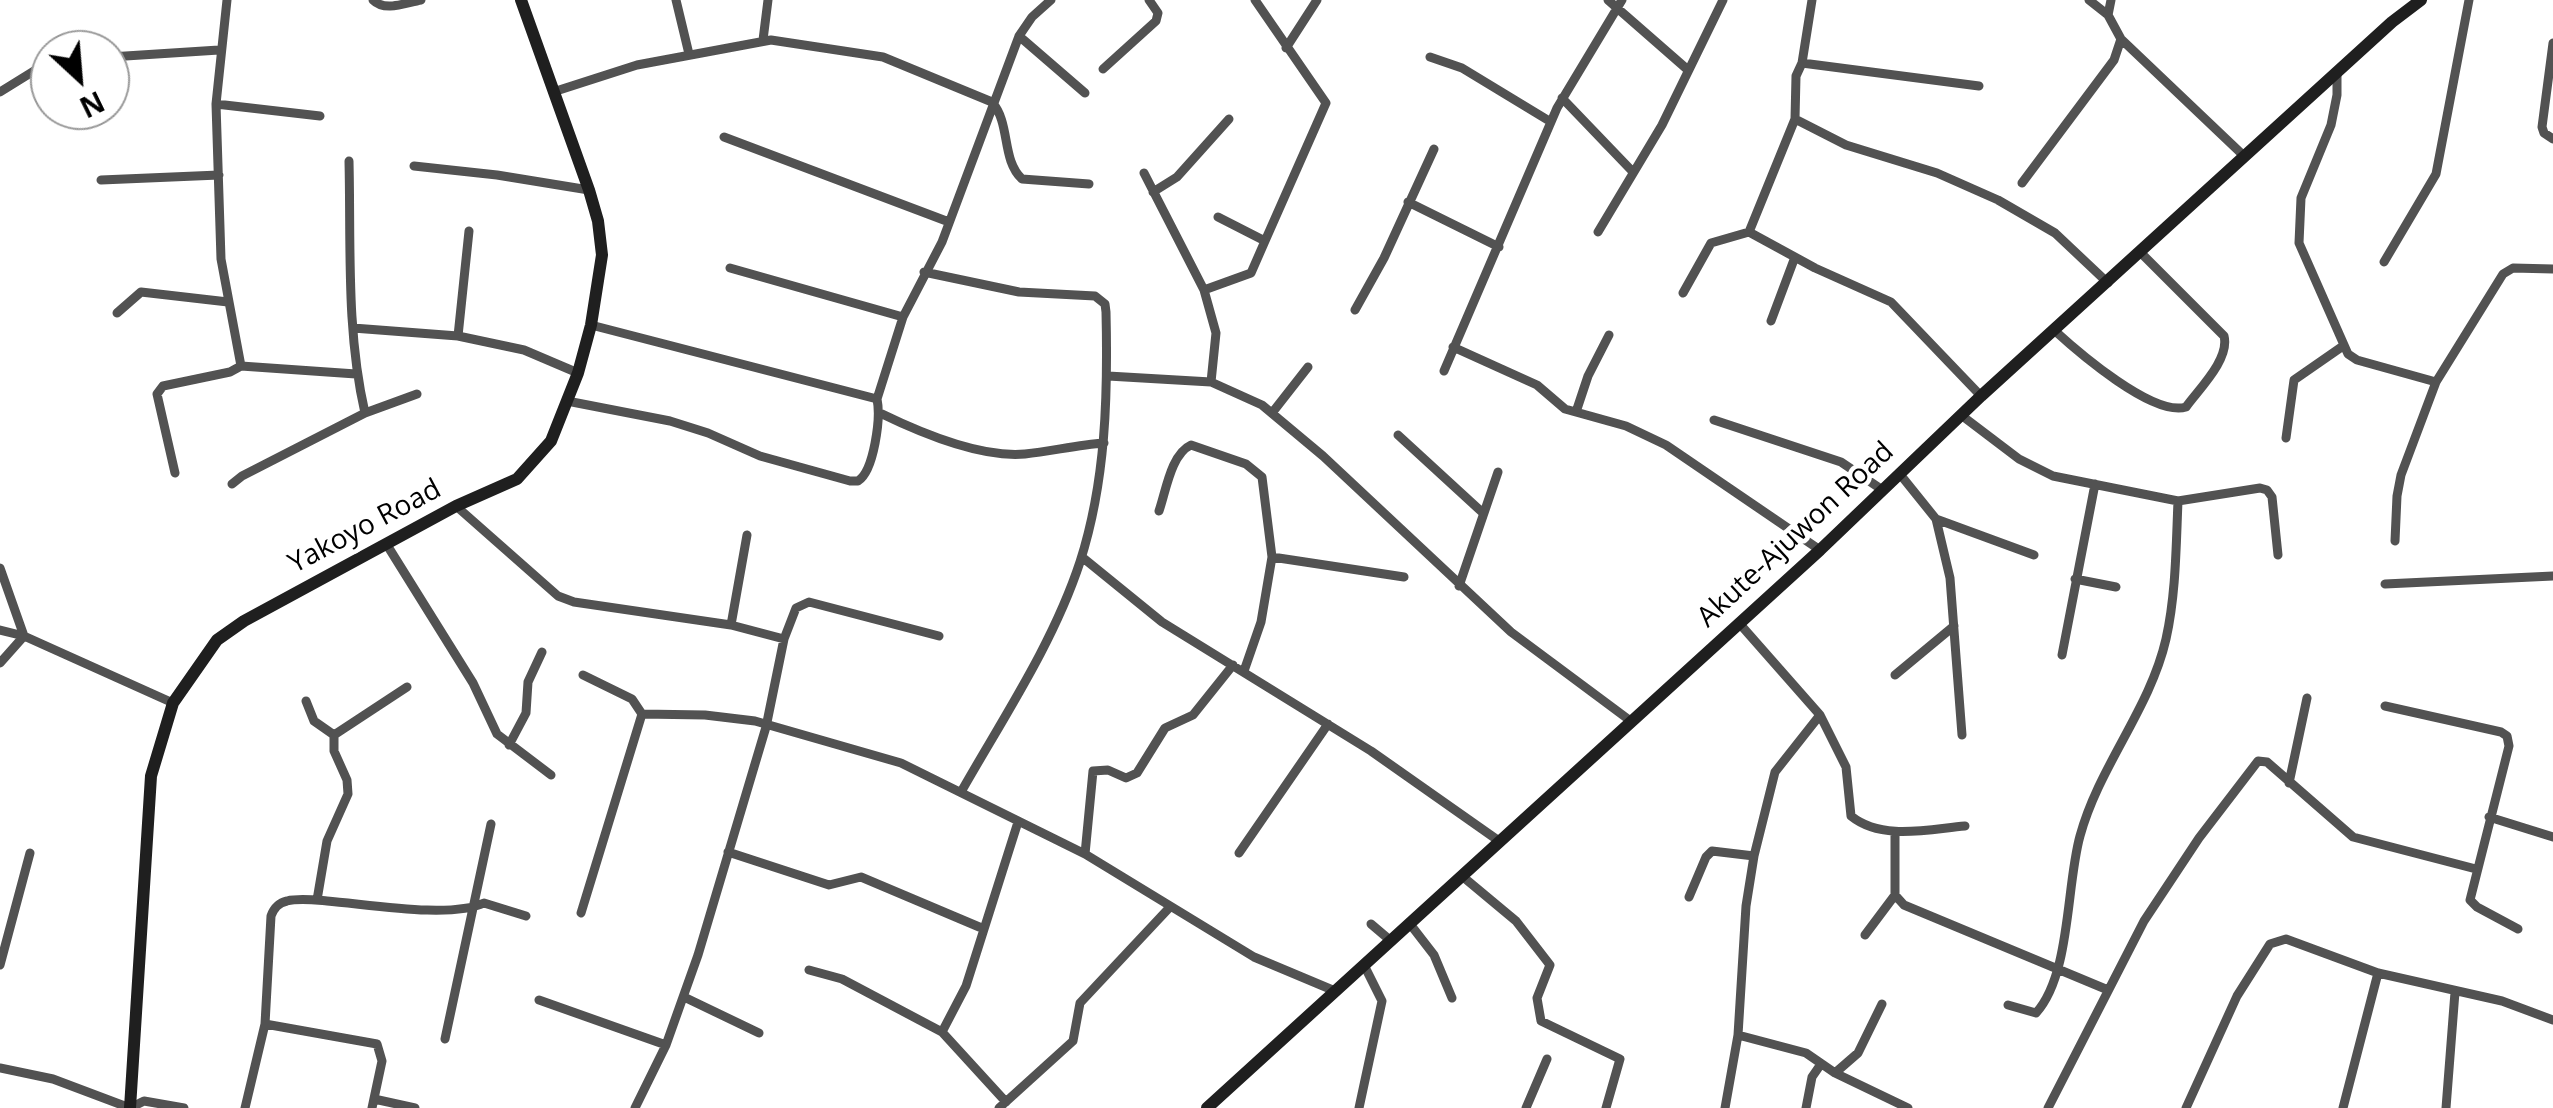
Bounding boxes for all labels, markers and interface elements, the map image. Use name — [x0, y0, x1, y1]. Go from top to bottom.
north arrow — [30, 30, 130, 130]
text: N — [74, 83, 111, 127]
street label: Akute-Ajuwon Road — [1691, 435, 1901, 635]
street label: Yakoyo Road — [283, 473, 447, 581]

